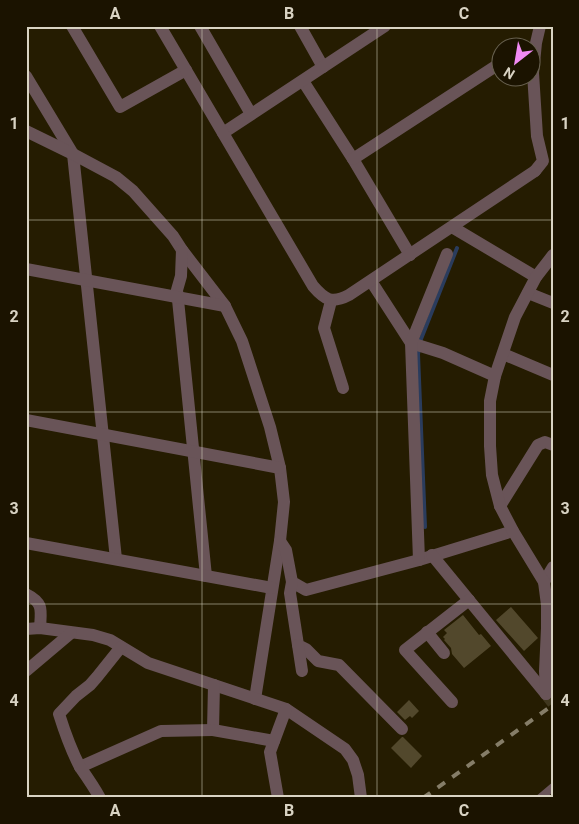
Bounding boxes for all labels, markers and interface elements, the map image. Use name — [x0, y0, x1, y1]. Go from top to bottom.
text: A — [110, 4, 121, 23]
text: B — [284, 4, 294, 23]
text: C — [459, 4, 469, 23]
north arrow — [492, 38, 542, 88]
text: N — [501, 64, 518, 83]
text: 1 — [9, 114, 19, 133]
text: 1 — [560, 114, 570, 133]
text: 2 — [9, 307, 19, 326]
text: 2 — [560, 307, 570, 326]
text: 3 — [9, 499, 19, 518]
text: 3 — [560, 499, 570, 518]
text: 4 — [9, 691, 19, 710]
text: 4 — [560, 691, 570, 710]
text: A — [110, 801, 121, 820]
text: B — [284, 801, 294, 820]
text: C — [459, 801, 469, 820]

